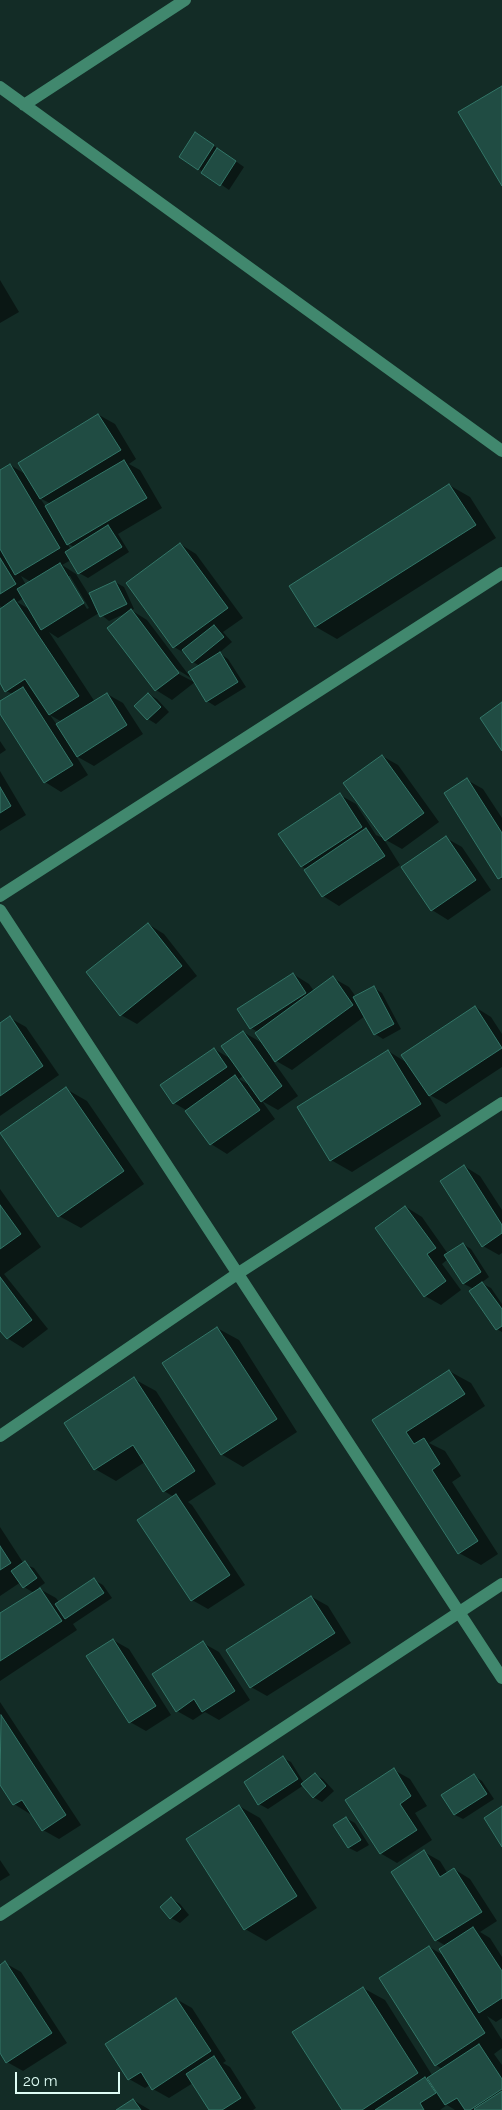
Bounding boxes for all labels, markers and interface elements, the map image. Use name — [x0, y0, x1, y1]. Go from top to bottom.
scale bar — [18, 2062, 122, 2094]
text: 20 m — [23, 2072, 58, 2090]

